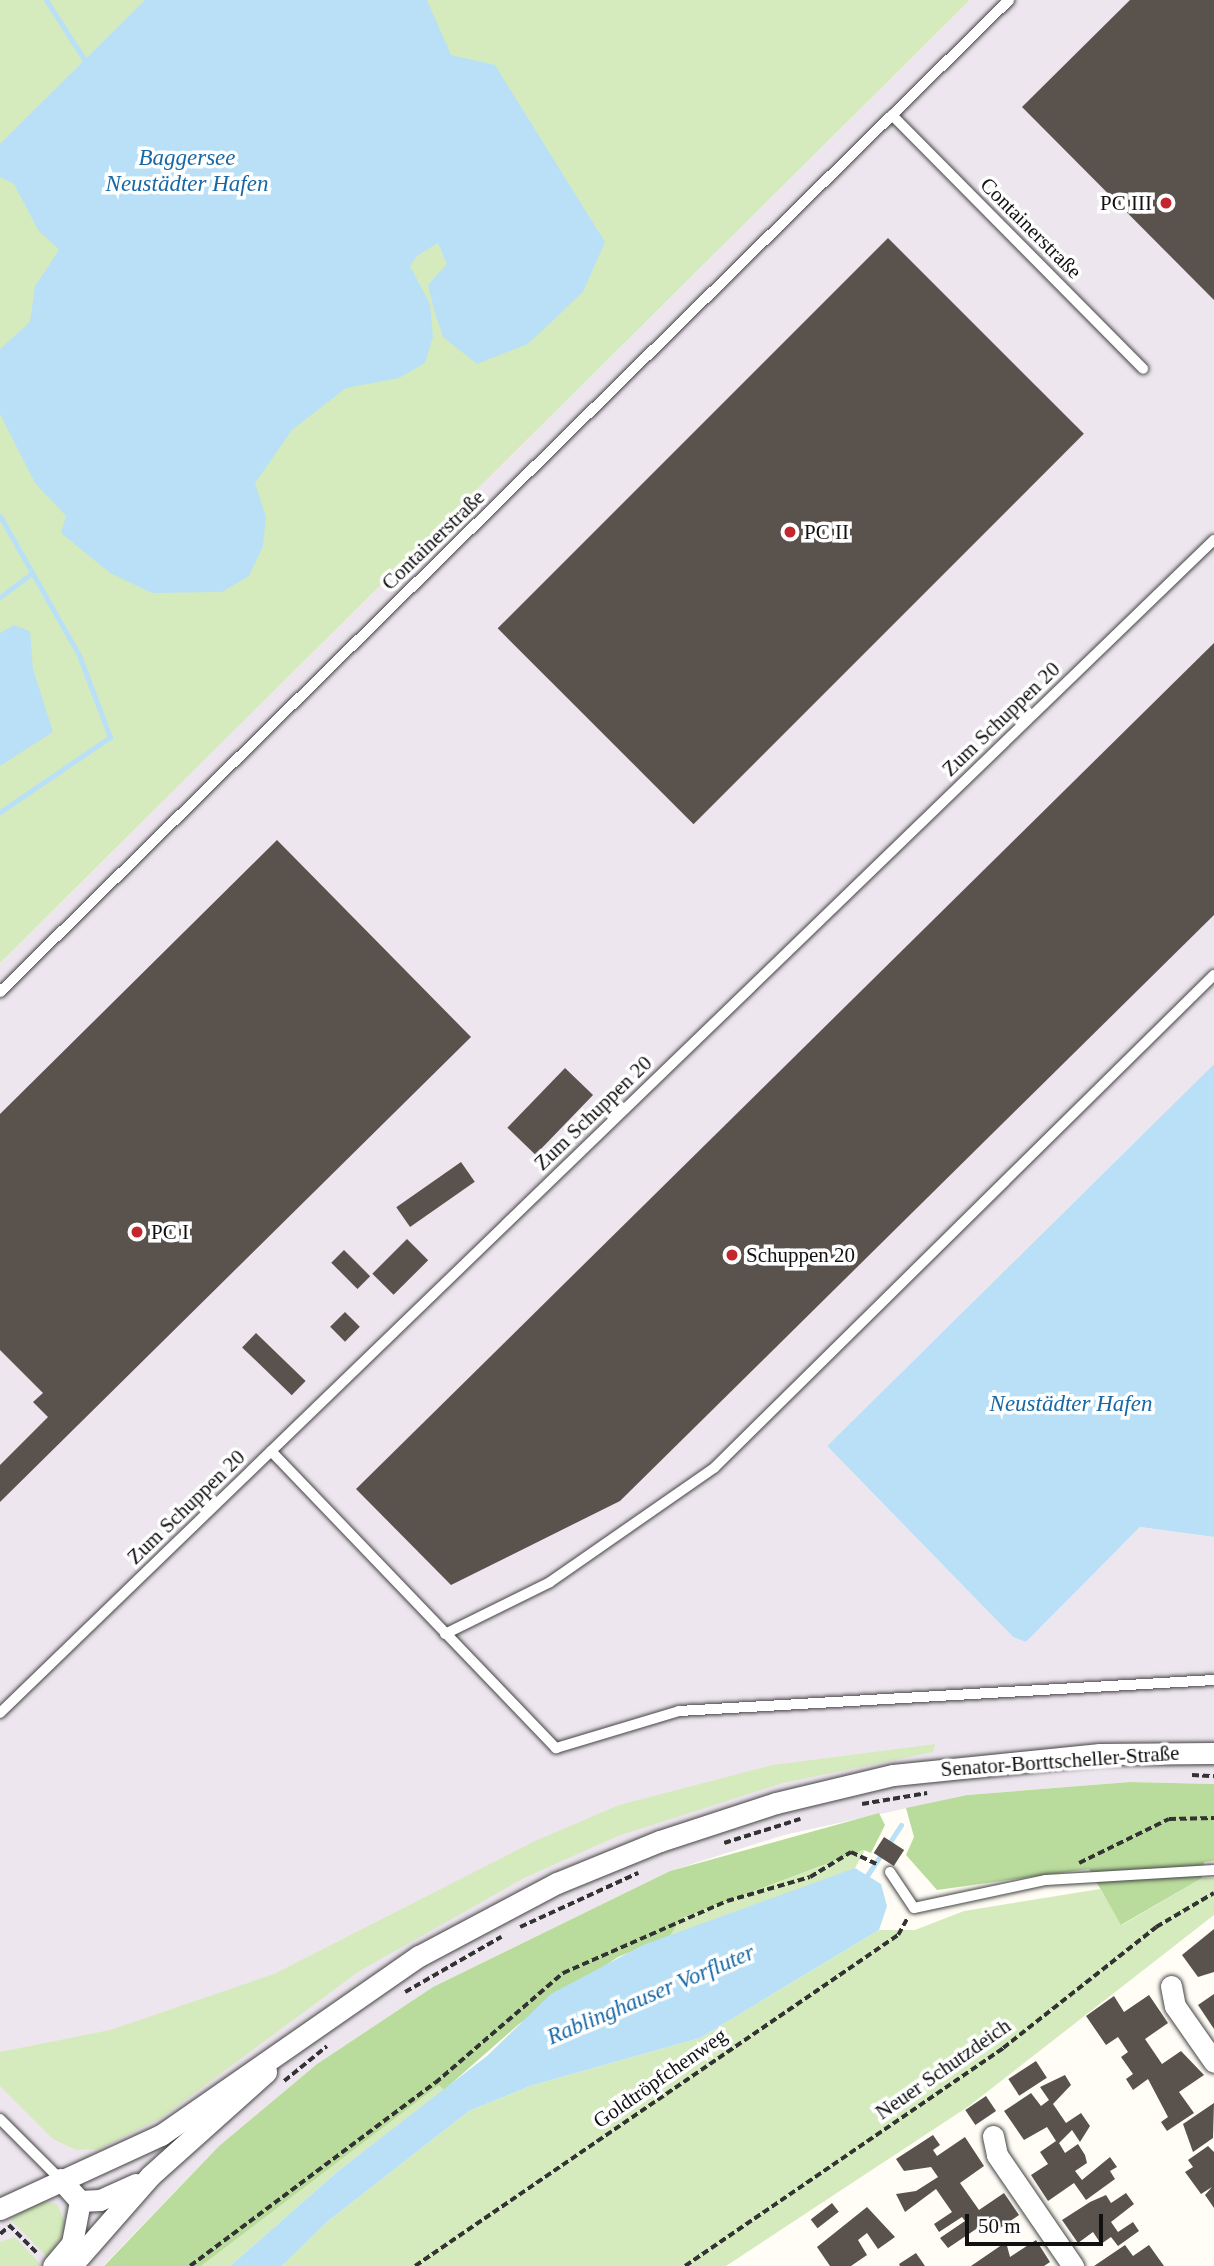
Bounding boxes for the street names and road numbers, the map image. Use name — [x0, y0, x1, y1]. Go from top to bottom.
street label: Containerstraße — [975, 172, 1087, 284]
street label: Containerstraße — [376, 485, 490, 595]
street label: Zum Schuppen 20 — [937, 656, 1065, 782]
street label: Zum Schuppen 20 — [529, 1050, 657, 1176]
street label: Zum Schuppen 20 — [122, 1444, 250, 1570]
street label: Senator-Borttscheller-Straße — [940, 1740, 1180, 1782]
street label: Neuer Schutzdeich — [871, 2013, 1015, 2125]
street label: Goldtröpfchenweg — [588, 2023, 732, 2133]

